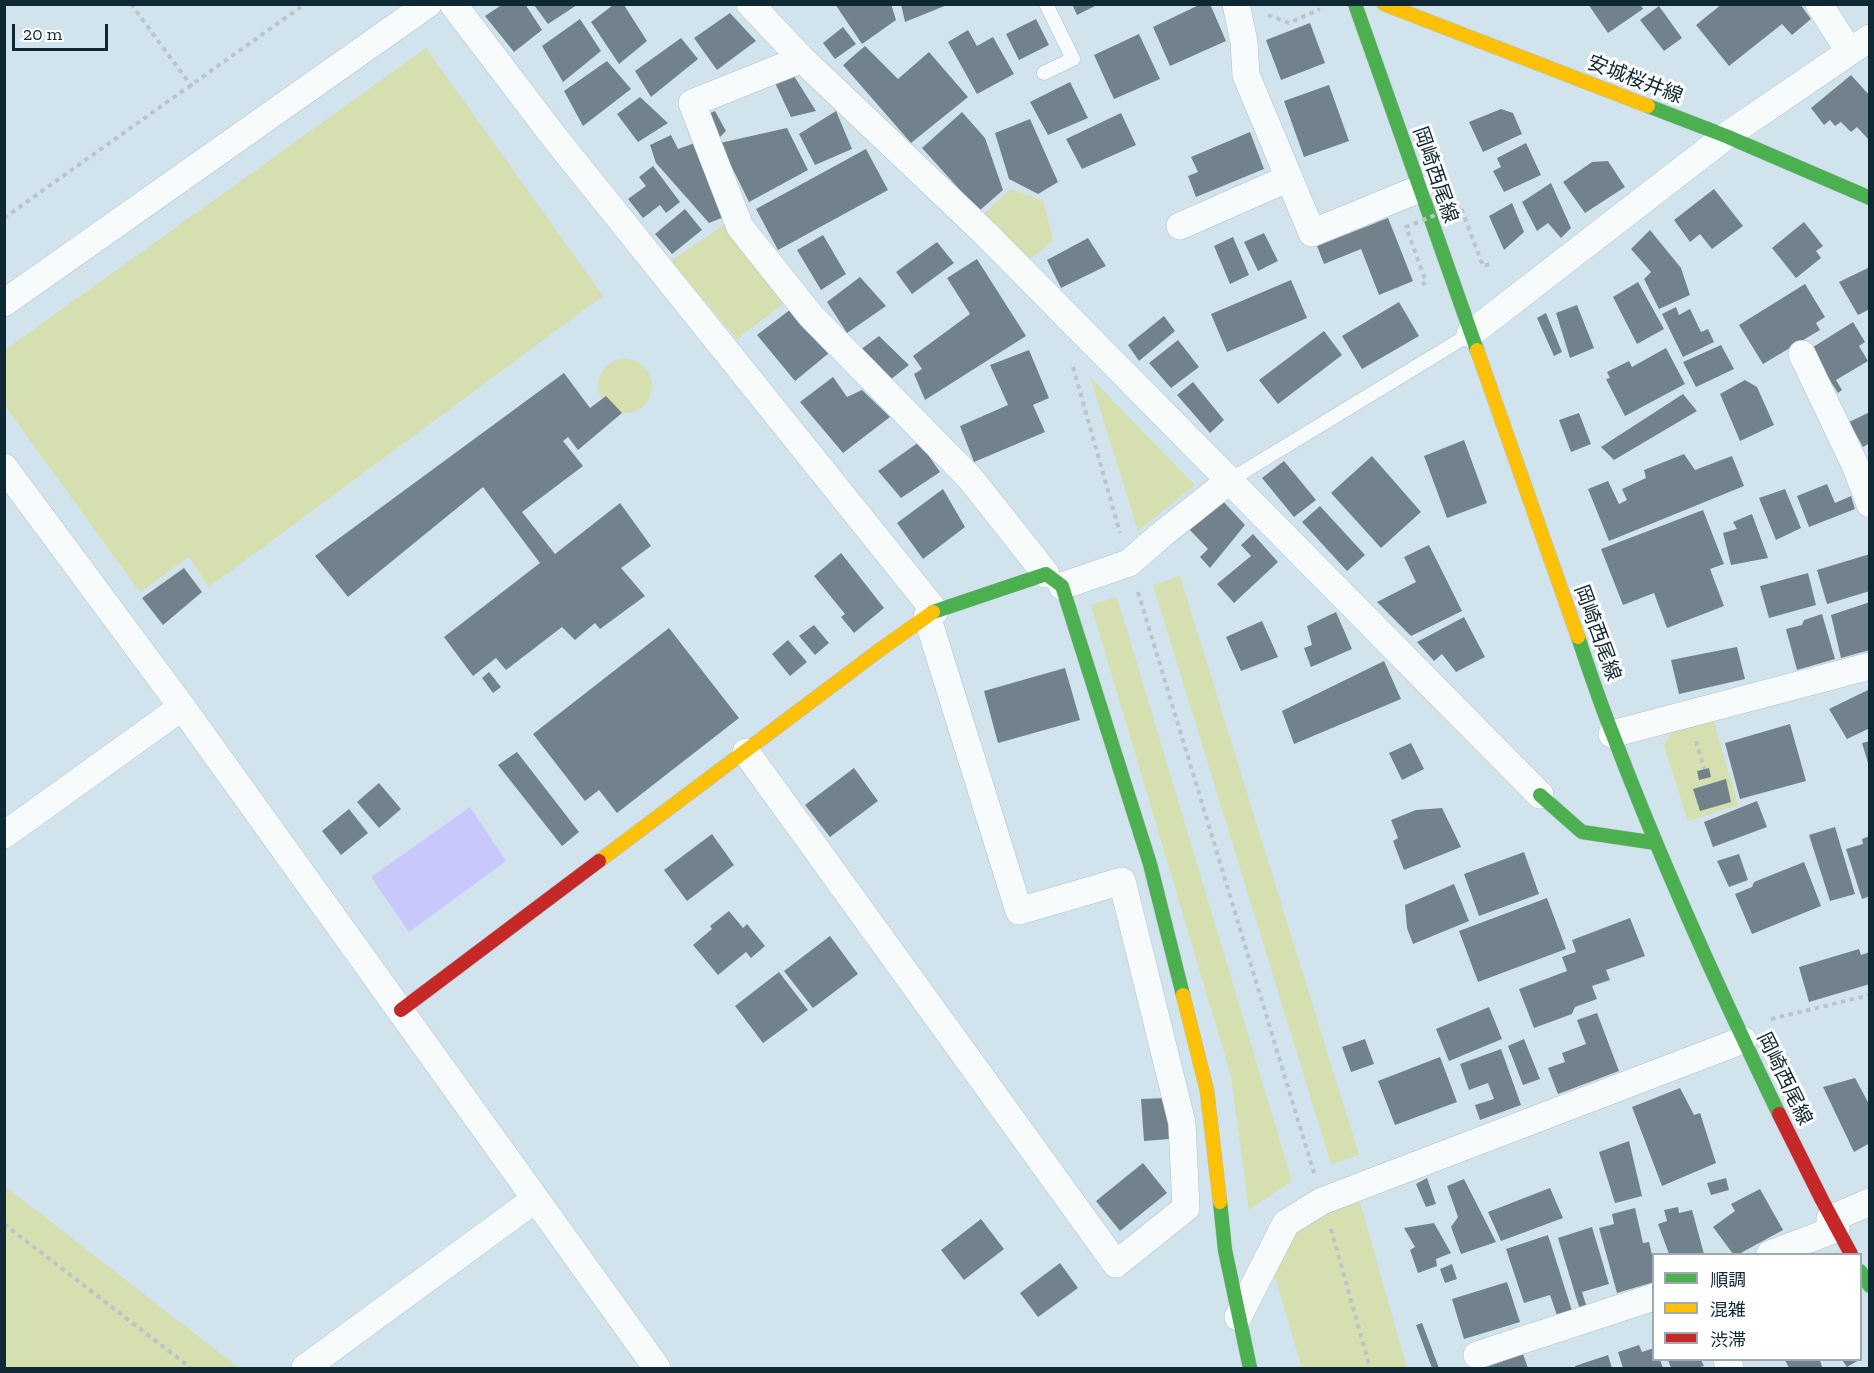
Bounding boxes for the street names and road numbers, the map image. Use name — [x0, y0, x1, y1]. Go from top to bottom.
street label: 安城桜井線 — [1584, 51, 1686, 109]
street label: 岡崎西尾線 — [1407, 124, 1463, 226]
street label: 岡崎西尾線 — [1569, 582, 1625, 684]
street label: 岡崎西尾線 — [1751, 1029, 1817, 1129]

